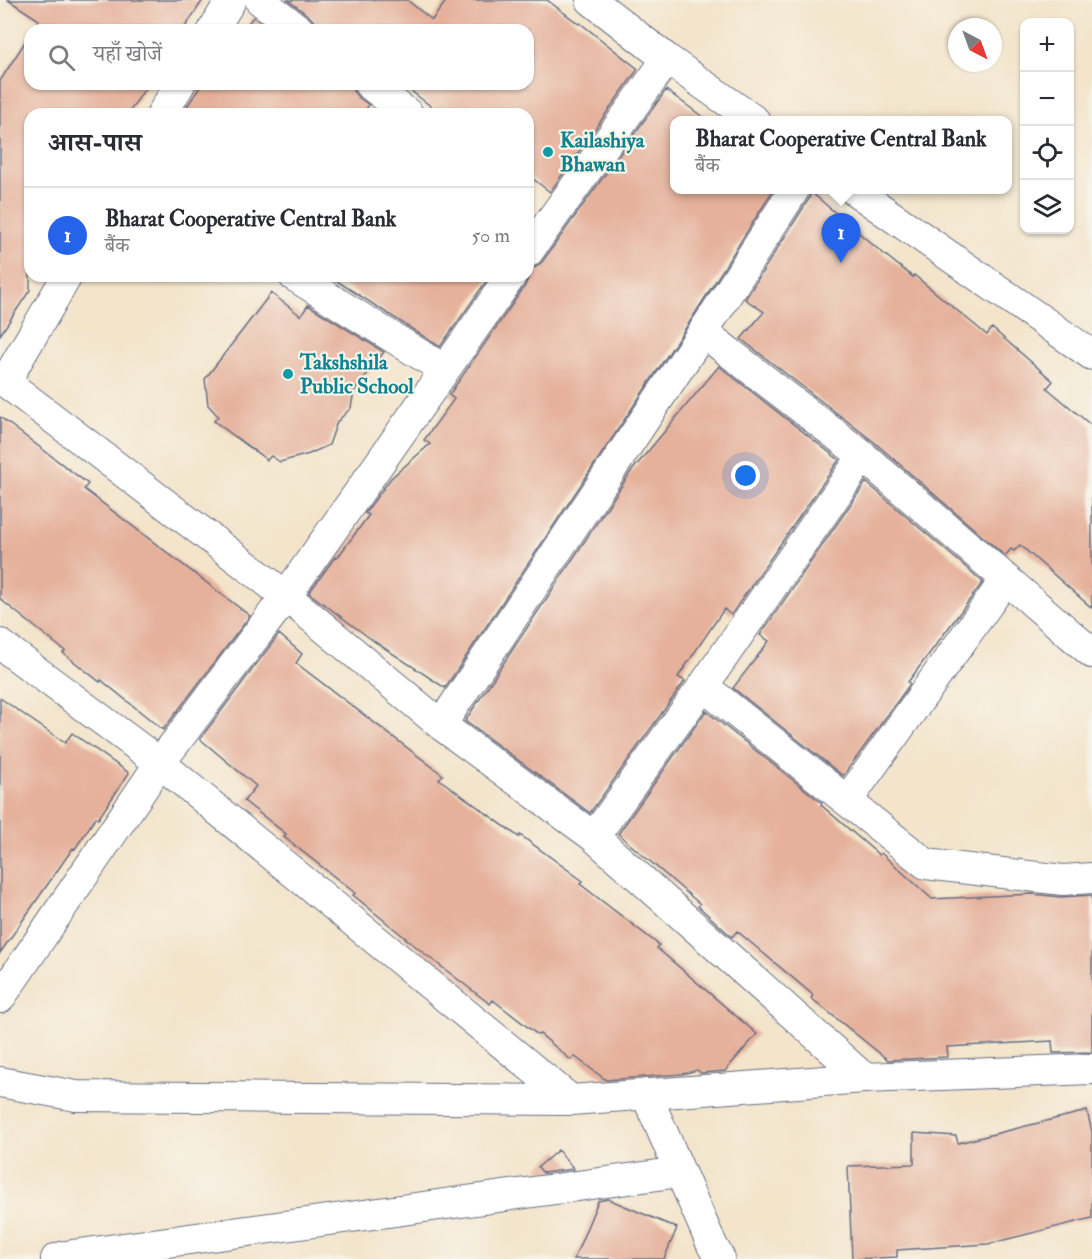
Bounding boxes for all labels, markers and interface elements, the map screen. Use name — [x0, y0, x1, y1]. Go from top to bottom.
north arrow — [948, 18, 1002, 72]
map controls — [1020, 18, 1074, 234]
button: + — [1020, 18, 1074, 72]
search box — [24, 24, 534, 90]
text: यहाँ खोजें — [93, 40, 162, 68]
icon: search — [45, 41, 78, 74]
button: − — [1020, 72, 1074, 126]
popup — [670, 116, 1012, 194]
text: Bharat Cooperative Central Bank — [695, 125, 987, 153]
button: locate — [1020, 126, 1074, 180]
text: आस-पास — [48, 127, 142, 159]
place label: Kailashiya Bhawan — [560, 127, 646, 178]
marker: Kailashiya Bhawan — [541, 145, 555, 159]
text: बैंक — [695, 153, 720, 178]
button: layers — [1020, 180, 1074, 234]
text: Bharat Cooperative Central Bank — [105, 205, 396, 233]
pin: 1 — [822, 214, 860, 263]
text: 1 — [64, 223, 71, 248]
text: 50 m — [471, 223, 510, 248]
text: बैंक — [105, 233, 129, 258]
place label: Takshshila Public School — [299, 349, 414, 400]
marker: Takshshila Public School — [281, 367, 295, 381]
your location — [731, 461, 760, 490]

